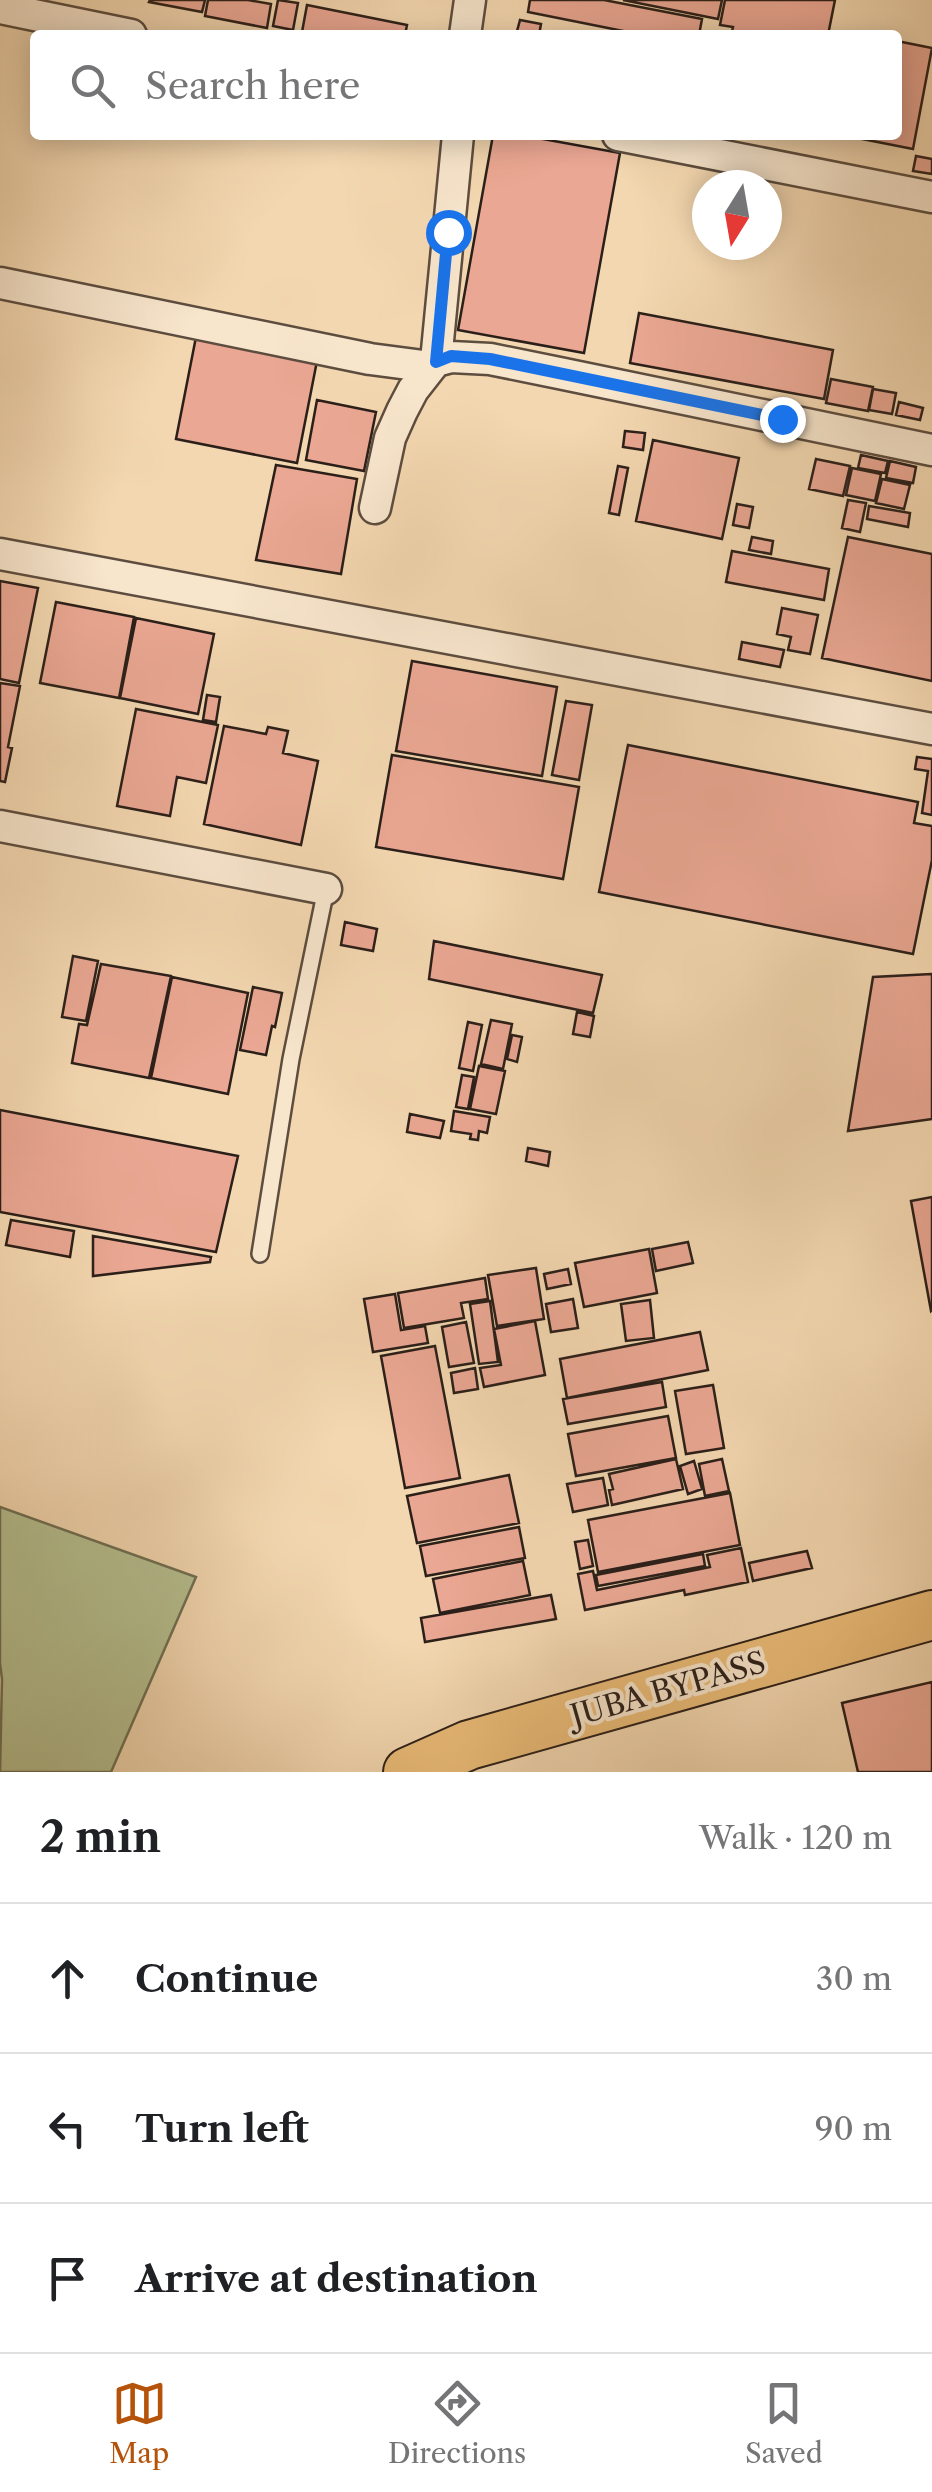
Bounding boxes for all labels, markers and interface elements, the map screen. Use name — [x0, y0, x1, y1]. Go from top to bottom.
search box — [30, 30, 902, 140]
icon: search — [65, 58, 120, 113]
text: Search here — [145, 62, 360, 109]
north arrow — [692, 170, 782, 260]
route start — [426, 210, 472, 256]
route end — [760, 397, 806, 443]
street label: JUBA BYPASS — [562, 1643, 770, 1736]
text: 2 min — [40, 1811, 161, 1863]
text: Walk · 120 m — [699, 1818, 892, 1857]
icon: ahead — [40, 1951, 95, 2006]
text: Continue — [135, 1955, 318, 2002]
text: 30 m — [816, 1959, 892, 1998]
icon: left — [40, 2101, 95, 2156]
text: Turn left — [135, 2105, 309, 2152]
text: 90 m — [815, 2109, 892, 2148]
icon: arrive — [40, 2251, 95, 2306]
text: Arrive at destination — [135, 2255, 538, 2302]
tab: Map — [109, 2376, 169, 2470]
tab: Directions — [388, 2376, 526, 2470]
tab: Saved — [745, 2376, 823, 2470]

